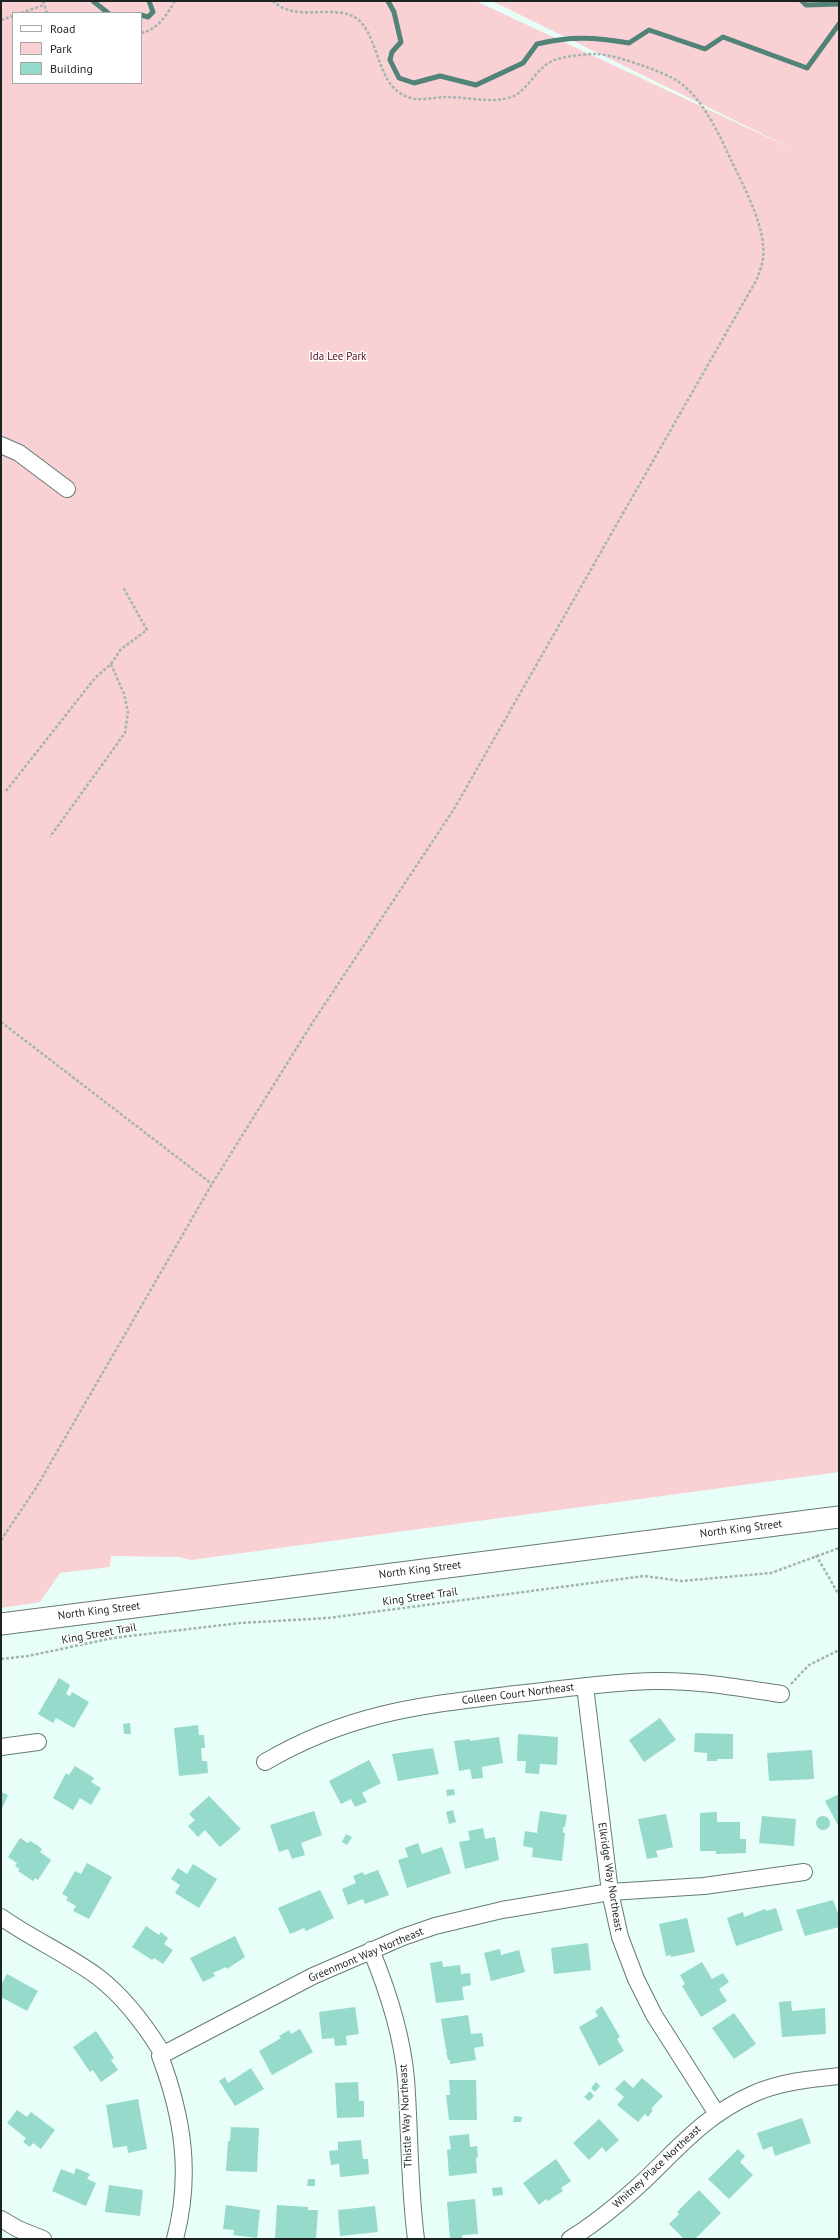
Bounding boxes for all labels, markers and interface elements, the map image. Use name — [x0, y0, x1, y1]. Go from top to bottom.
legend — [12, 12, 142, 84]
text: Road — [50, 21, 75, 36]
text: Park — [50, 41, 72, 56]
text: Building — [50, 61, 93, 76]
park label: Ida Lee Park — [310, 350, 366, 364]
street label: North King Street — [699, 1517, 783, 1541]
street label: North King Street — [378, 1558, 462, 1582]
street label: King Street Trail — [382, 1585, 458, 1609]
street label: North King Street — [57, 1599, 141, 1623]
street label: King Street Trail — [61, 1621, 137, 1647]
street label: Colleen Court Northeast — [461, 1681, 575, 1707]
street label: Elkridge Way Northeast — [595, 1822, 625, 1932]
street label: Greenmont Way Northeast — [306, 1925, 426, 1985]
street label: Thistle Way Northeast — [397, 2064, 415, 2168]
street label: Whitney Place Northeast — [610, 2123, 704, 2211]

